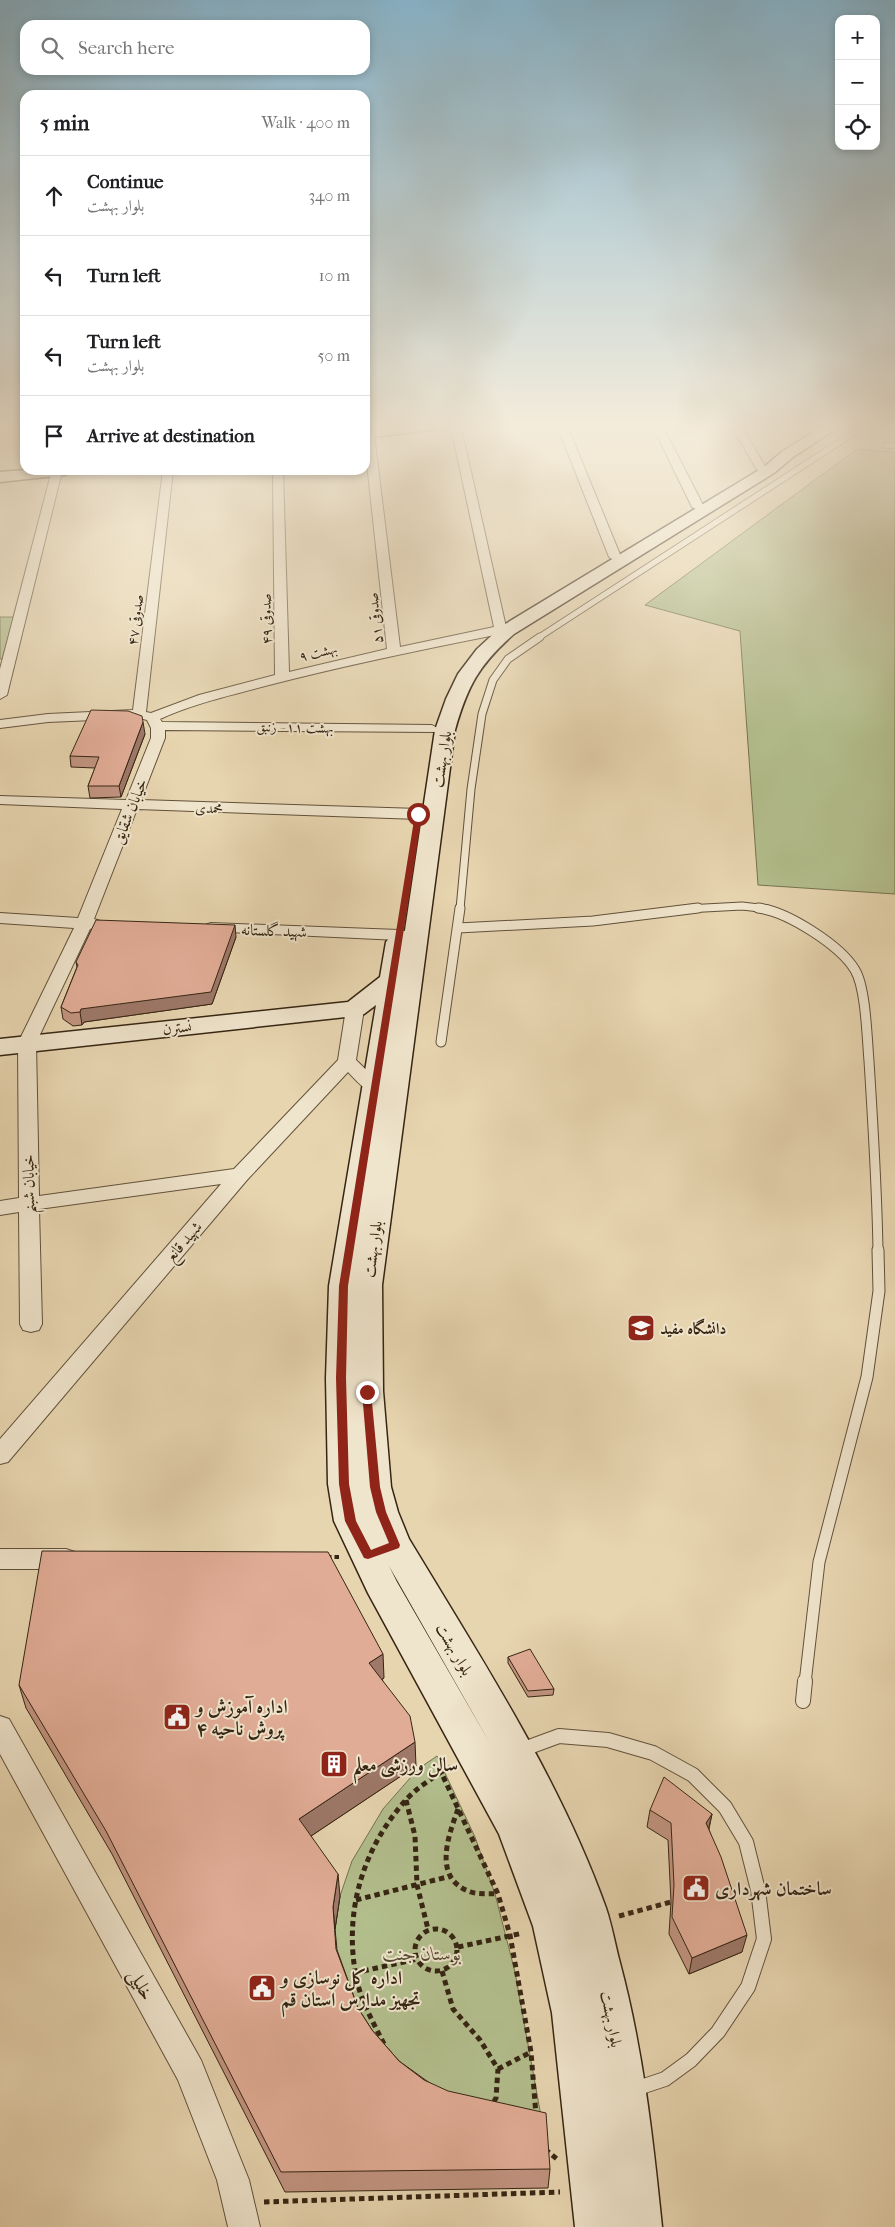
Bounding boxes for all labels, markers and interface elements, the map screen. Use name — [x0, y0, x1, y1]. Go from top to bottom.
map controls — [835, 15, 880, 150]
button: + — [835, 15, 880, 60]
search box — [20, 20, 370, 75]
icon: search — [38, 34, 66, 62]
text: Search here — [78, 37, 174, 59]
button: − — [835, 60, 880, 105]
button: locate — [835, 105, 880, 150]
text: 5 min — [40, 111, 89, 135]
text: Walk · 400 m — [261, 113, 350, 132]
text: Continue — [87, 171, 163, 193]
icon: ahead — [40, 182, 68, 210]
text: 340 m — [308, 186, 350, 205]
text: بلوار بهشت — [87, 196, 144, 215]
icon: left — [40, 262, 68, 290]
text: Turn left — [87, 265, 161, 287]
text: 10 m — [319, 266, 350, 285]
text: Turn left — [87, 331, 161, 353]
icon: left — [40, 342, 68, 370]
text: 50 m — [318, 346, 350, 365]
text: بلوار بهشت — [87, 356, 144, 375]
icon: arrive — [40, 422, 68, 450]
text: Arrive at destination — [87, 425, 255, 447]
street label: صدوقی ۵۱ — [364, 592, 387, 644]
street label: صدوقی ۴۹ — [258, 593, 275, 645]
street label: صدوقی ۴۷ — [124, 594, 147, 647]
street label: بهشت ۹ — [297, 640, 339, 666]
street label: بهشت ۱۱ - زنبق — [256, 718, 334, 738]
street label: بلوار بهشت — [428, 729, 456, 789]
street label: خیابان شقایق — [108, 776, 152, 847]
street label: محمدی — [195, 800, 223, 817]
route start — [407, 803, 430, 826]
street label: شهید گلستانه — [241, 920, 307, 942]
street label: نسترن — [161, 1017, 193, 1038]
street label: خیابان شبنم — [18, 1154, 46, 1214]
street label: شهید قانع — [161, 1217, 211, 1269]
street label: بلوار بهشت — [359, 1219, 387, 1279]
school or university icon: دانشگاه مفید — [626, 1313, 656, 1343]
place label: دانشگاه مفید — [660, 1318, 727, 1338]
route end — [356, 1381, 379, 1404]
street label: بلوار بهشت — [431, 1620, 477, 1679]
place label: اداره آموزش و پروش ناحیه ۴ — [194, 1695, 288, 1741]
public building icon: اداره آموزش و پروش ناحیه ۴ — [162, 1702, 192, 1732]
building icon: سالن ورزشی معلم — [319, 1749, 349, 1779]
place label: سالن ورزشی معلم — [353, 1754, 458, 1784]
public building icon: ساختمان شهرداری — [681, 1873, 711, 1903]
place label: ساختمان شهرداری — [715, 1878, 832, 1901]
park label: بوستان جنت — [383, 1943, 462, 1966]
street label: خلیلی — [121, 1965, 159, 2005]
place label: اداره کل نوسازی و تجهیز مدارس استان قم — [279, 1967, 420, 2017]
public building icon: اداره کل نوسازی و تجهیز مدارس استان قم — [247, 1973, 277, 2003]
street label: بلوار بهشت — [596, 1989, 626, 2049]

